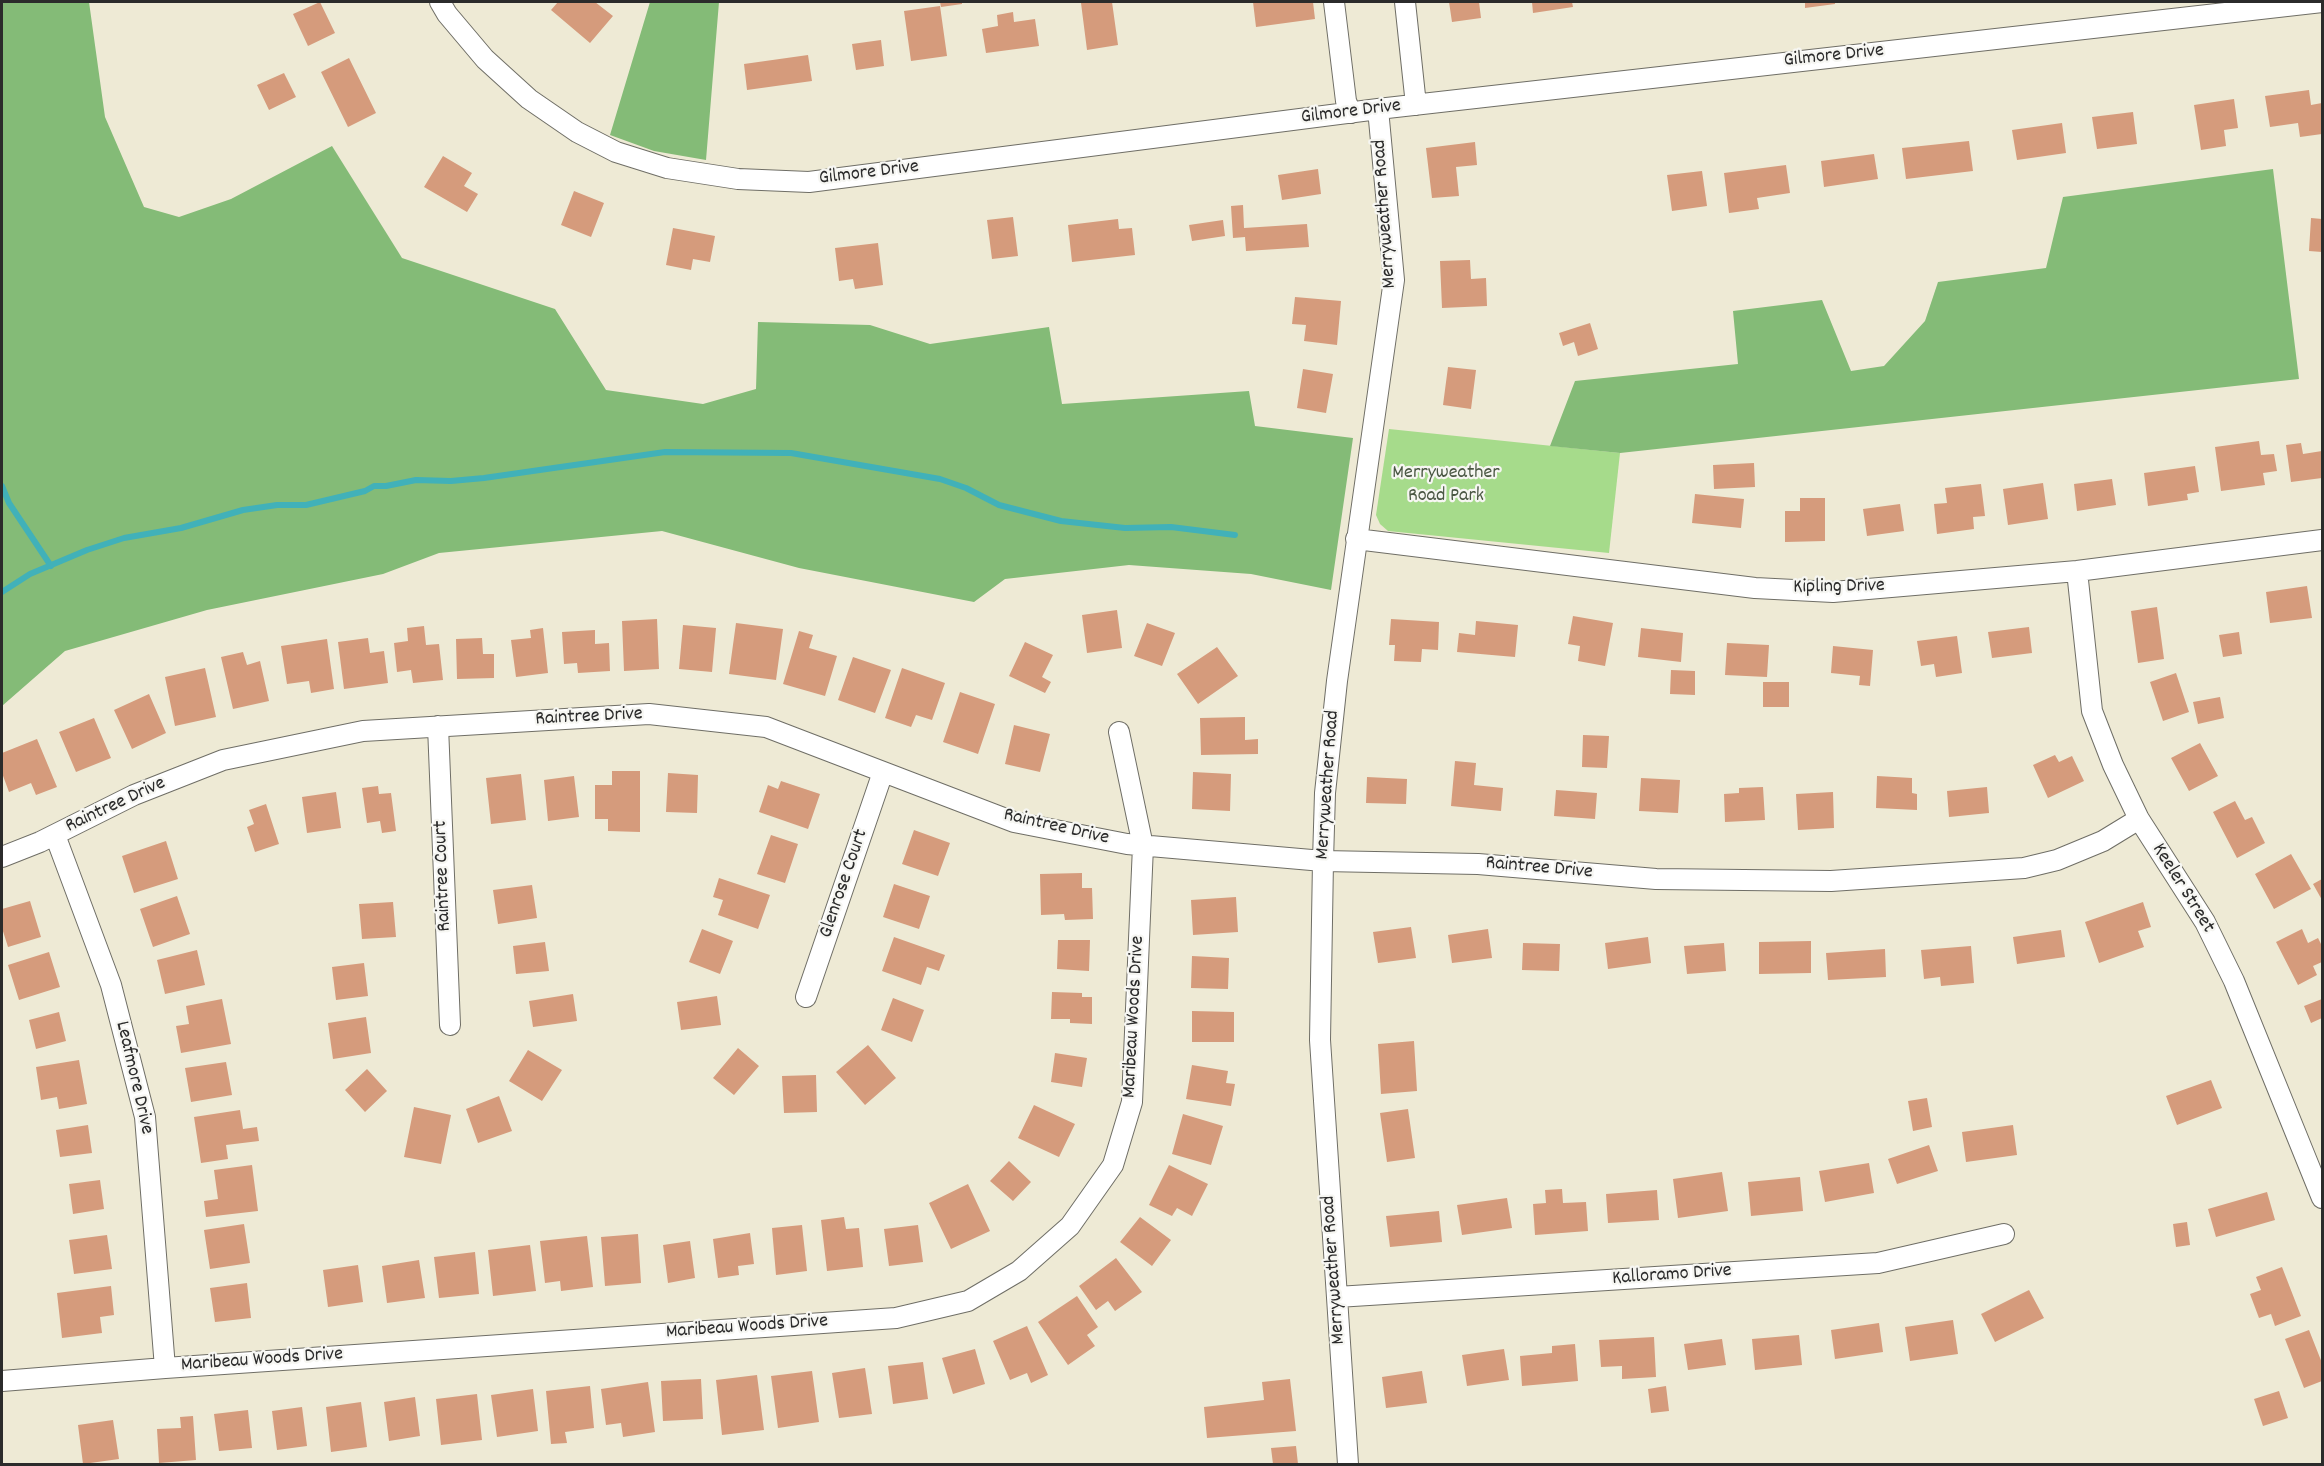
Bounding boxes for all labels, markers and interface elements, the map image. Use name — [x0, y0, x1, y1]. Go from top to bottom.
street label: Gilmore Drive — [1783, 40, 1885, 74]
street label: Gilmore Drive — [1300, 95, 1402, 131]
street label: Merryweather Road — [1369, 139, 1403, 289]
street label: Gilmore Drive — [818, 156, 920, 192]
park label: Merryweather Road Park — [1392, 462, 1500, 509]
street label: Kipling Drive — [1793, 575, 1885, 601]
street label: Raintree Drive — [535, 703, 643, 733]
street label: Merryweather Road — [1312, 710, 1346, 860]
street label: Raintree Drive — [62, 772, 170, 840]
street label: Raintree Drive — [1001, 804, 1111, 852]
street label: Raintree Court — [430, 820, 458, 932]
street label: Glenrose Court — [815, 827, 875, 941]
street label: Keeler Street — [2145, 840, 2219, 938]
street label: Raintree Drive — [1484, 852, 1594, 886]
street label: Maribeau Woods Drive — [1119, 935, 1151, 1099]
street label: Leafmore Drive — [108, 1019, 158, 1137]
street label: Merryweather Road — [1318, 1195, 1352, 1345]
street label: Kalloramo Drive — [1612, 1260, 1732, 1292]
street label: Maribeau Woods Drive — [665, 1310, 829, 1346]
street label: Maribeau Woods Drive — [180, 1343, 344, 1379]

